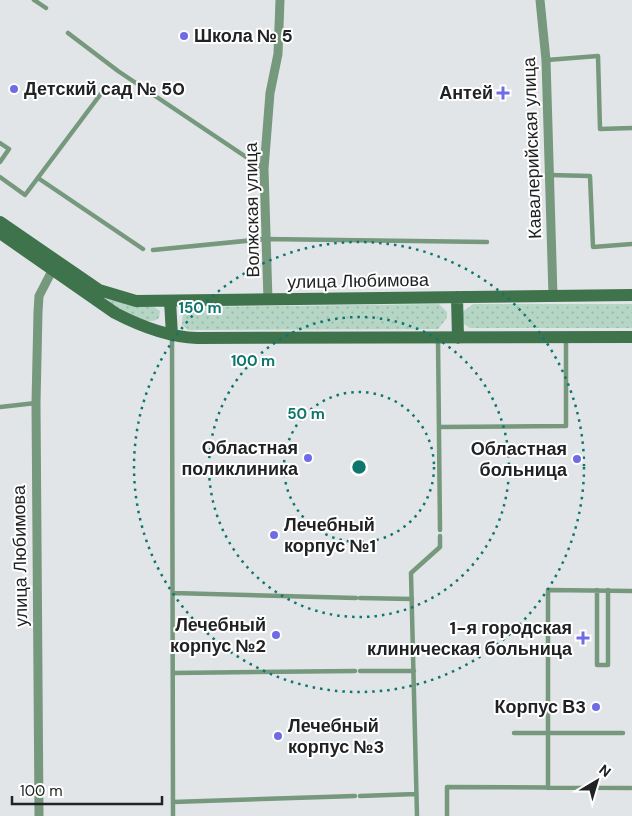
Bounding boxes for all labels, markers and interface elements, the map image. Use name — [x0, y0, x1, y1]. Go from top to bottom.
place label: Школа № 5 — [194, 24, 293, 48]
marker: Школа № 5 — [178, 30, 190, 42]
street label: Кавалерийская улица — [517, 56, 547, 239]
place label: Детский сад № 50 — [24, 77, 185, 101]
place label: Антей — [439, 81, 493, 105]
marker: Детский сад № 50 — [8, 83, 20, 95]
marker: Антей — [497, 87, 509, 99]
street label: Волжская улица — [239, 141, 265, 278]
street label: улица Любимова — [287, 268, 430, 294]
text: 150 m — [179, 298, 222, 318]
text: 100 m — [231, 351, 275, 371]
text: 50 m — [287, 404, 325, 424]
place label: Областная поликлиника — [181, 436, 299, 481]
place label: Областная больница — [471, 437, 568, 482]
marker: Областная поликлиника — [302, 452, 314, 464]
marker: Областная больница — [571, 453, 583, 465]
centre of rings — [350, 458, 368, 476]
street label: улица Любимова — [7, 484, 33, 627]
place label: Лечебный корпус №1 — [284, 513, 376, 558]
marker: Лечебный корпус №1 — [268, 529, 280, 541]
place label: Лечебный корпус №2 — [170, 613, 266, 658]
place label: 1-я городская клиническая больница — [367, 616, 573, 661]
marker: Лечебный корпус №2 — [270, 629, 282, 641]
marker: 1-я городская клиническая больница — [576, 631, 590, 645]
place label: Корпус В3 — [494, 695, 586, 719]
marker: Корпус В3 — [590, 701, 602, 713]
place label: Лечебный корпус №3 — [288, 714, 384, 759]
marker: Лечебный корпус №3 — [272, 730, 284, 742]
north arrow — [572, 756, 622, 806]
text: N — [595, 761, 615, 781]
scale bar — [12, 774, 162, 806]
text: 100 m — [20, 781, 63, 801]

